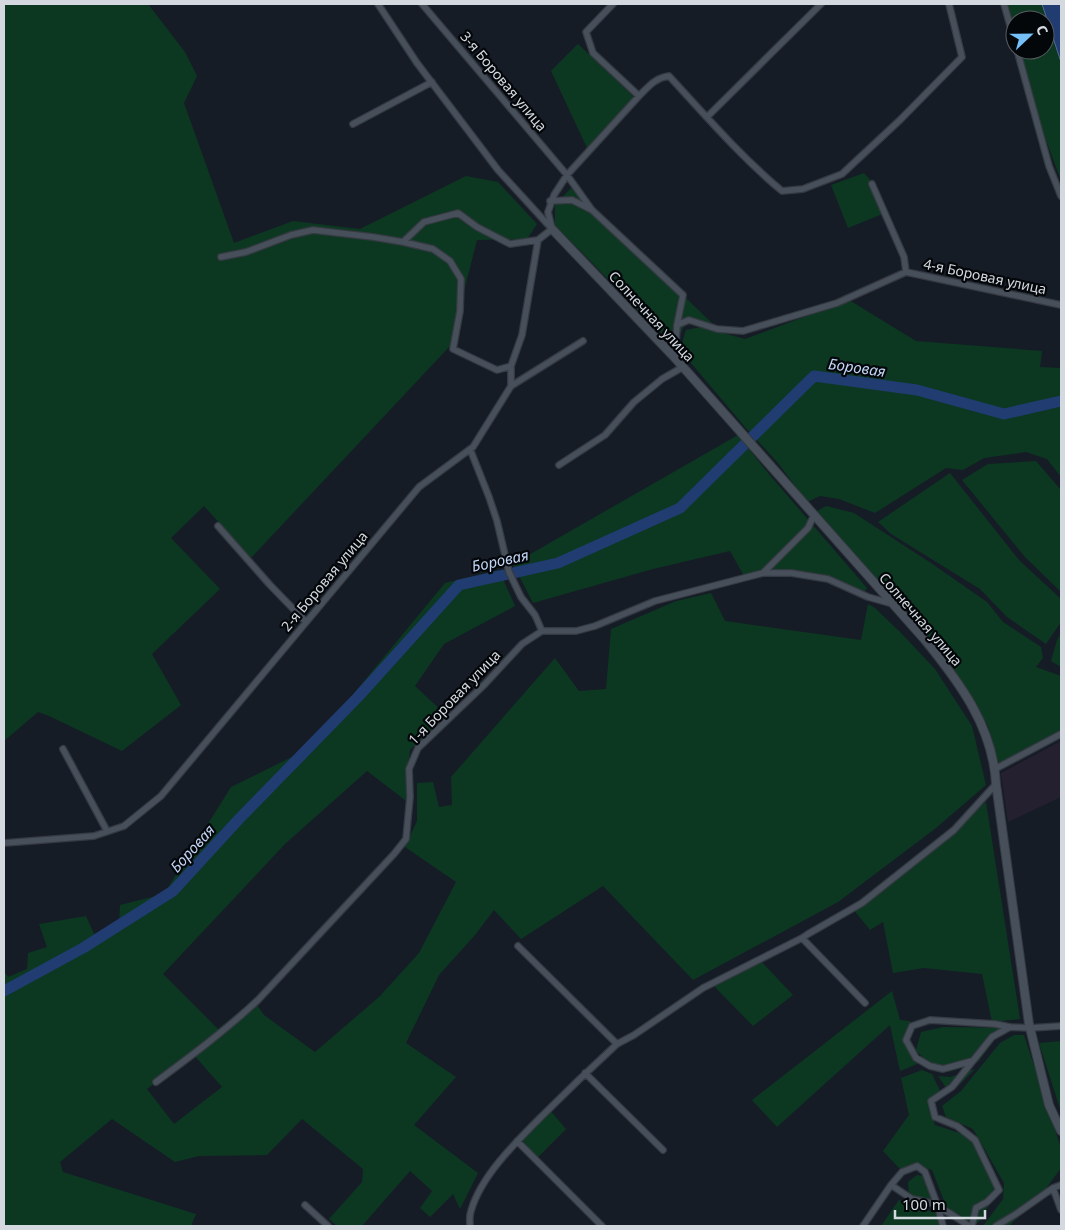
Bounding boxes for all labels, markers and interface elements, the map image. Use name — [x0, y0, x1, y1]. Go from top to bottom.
north arrow — [1005, 10, 1055, 60]
text: С — [1032, 22, 1053, 38]
street label: 3-я Боровая улица — [457, 27, 551, 135]
street label: 4-я Боровая улица — [922, 254, 1048, 298]
street label: Солнечная улица — [605, 266, 699, 366]
water label: Боровая — [827, 353, 887, 381]
street label: 2-я Боровая улица — [277, 527, 371, 635]
water label: Боровая — [470, 544, 531, 576]
street label: Солнечная улица — [875, 568, 967, 670]
street label: 1-я Боровая улица — [404, 645, 504, 749]
water label: Боровая — [165, 820, 219, 876]
scale bar — [895, 1188, 985, 1220]
text: 100 m — [902, 1194, 946, 1214]

